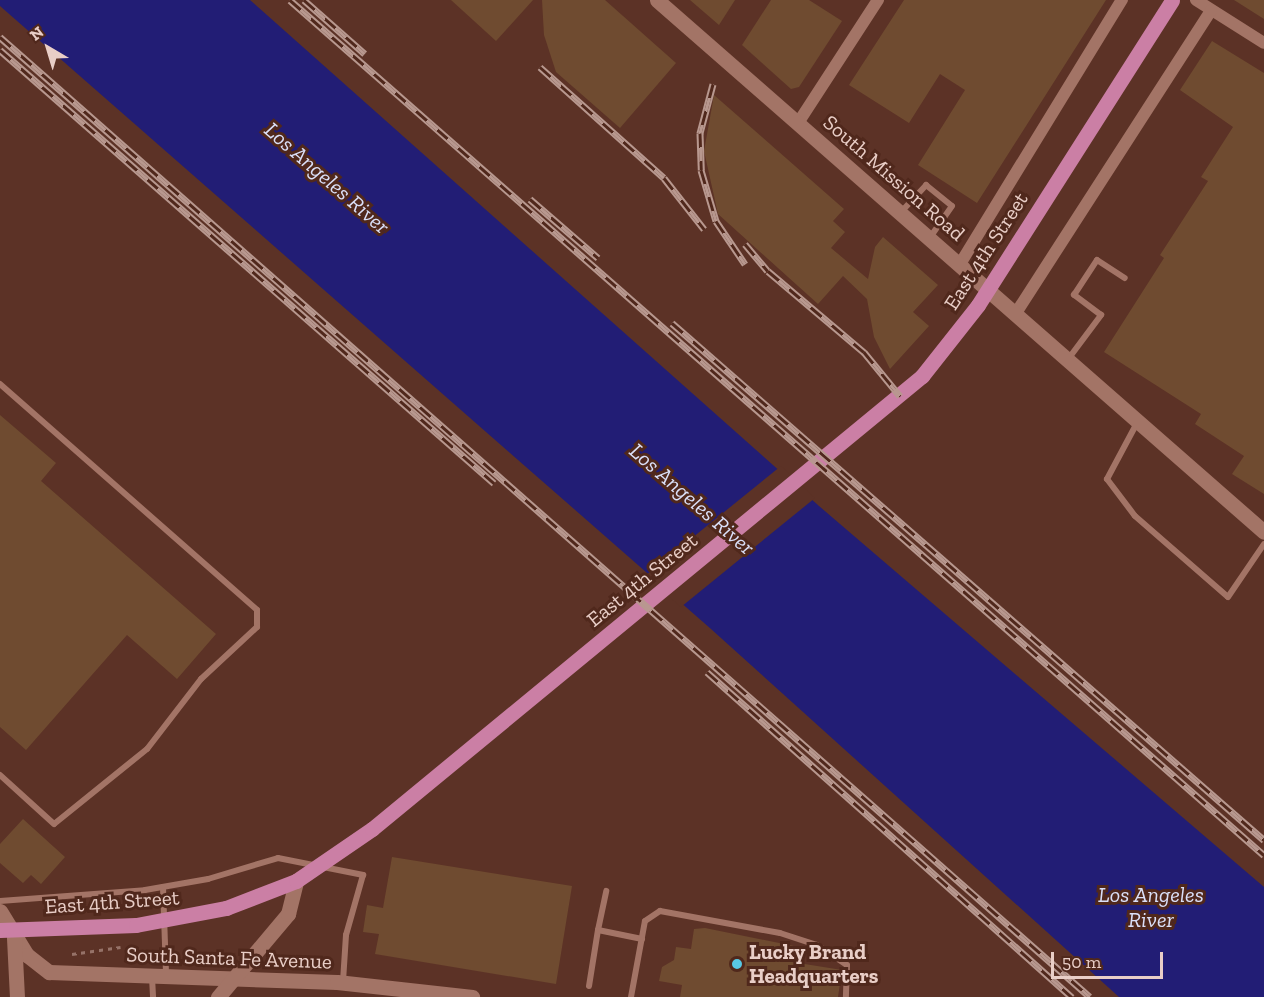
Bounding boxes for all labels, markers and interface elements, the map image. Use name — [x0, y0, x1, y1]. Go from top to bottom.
north arrow — [18, 18, 78, 78]
text: N — [26, 22, 47, 45]
street label: South Mission Road — [818, 110, 970, 246]
water label: Los Angeles River — [259, 116, 395, 240]
street label: East 4th Street — [939, 187, 1033, 315]
water label: Los Angeles River — [624, 437, 760, 561]
street label: East 4th Street — [582, 528, 702, 632]
water label: Los Angeles River — [1098, 881, 1204, 932]
street label: East 4th Street — [44, 885, 180, 919]
place label: Lucky Brand Headquarters — [749, 939, 878, 989]
scale bar — [1054, 940, 1166, 978]
street label: South Santa Fe Avenue — [125, 942, 333, 974]
text: 50 m — [1062, 951, 1101, 973]
marker: Lucky Brand Headquarters — [730, 957, 744, 971]

